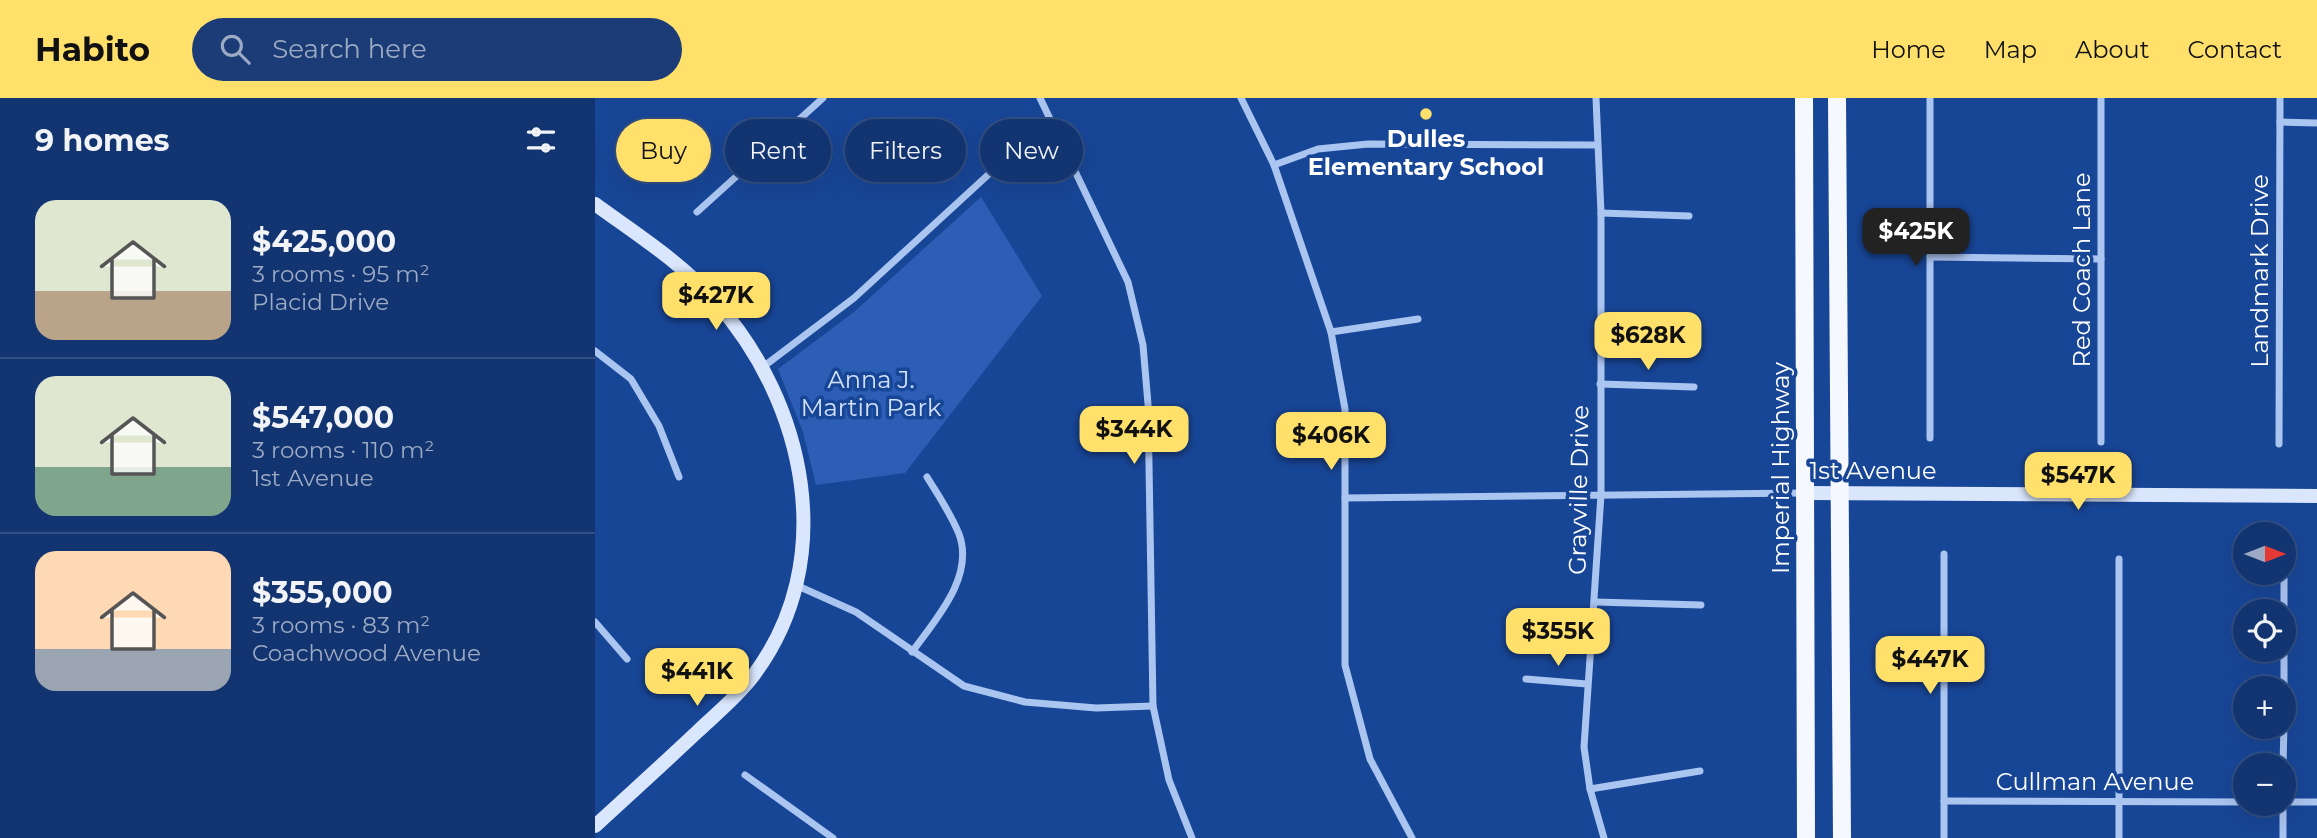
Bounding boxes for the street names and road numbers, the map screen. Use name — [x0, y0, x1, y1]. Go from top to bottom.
street label: Red Coach Lane — [2067, 173, 2096, 367]
street label: Landmark Drive — [2245, 174, 2274, 368]
street label: Imperial Highway — [1766, 362, 1795, 574]
street label: Grayville Drive — [1563, 405, 1594, 575]
street label: 1st Avenue — [1810, 456, 1936, 485]
street label: Cullman Avenue — [1996, 767, 2194, 796]

